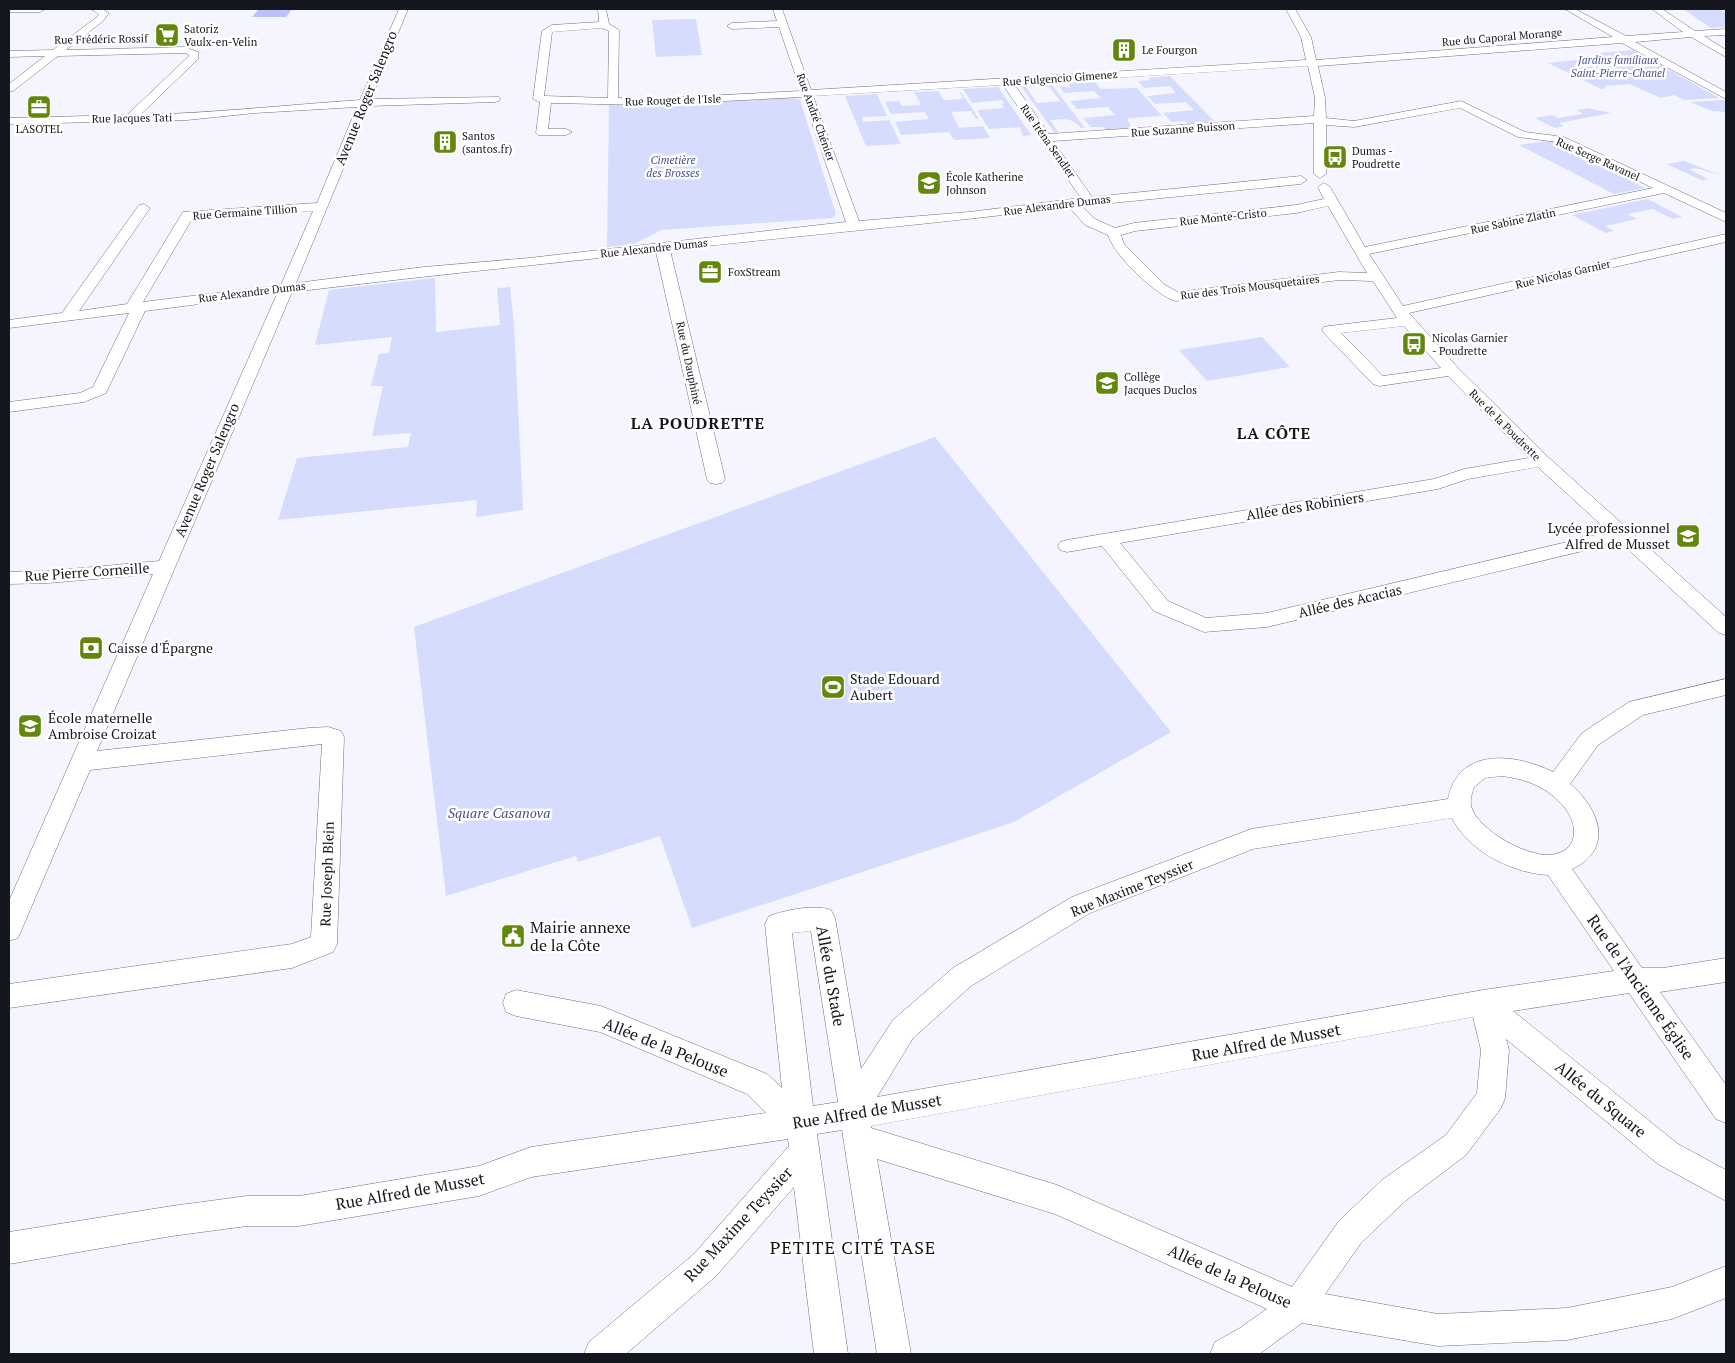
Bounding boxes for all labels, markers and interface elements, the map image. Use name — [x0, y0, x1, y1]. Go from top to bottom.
supermarket icon: Satoriz Vaulx-en-Velin — [154, 22, 180, 48]
place label: Satoriz Vaulx-en-Velin — [184, 22, 258, 49]
street label: Rue du Caporal Morange — [1441, 25, 1563, 49]
street label: Avenue Roger Salengro — [330, 28, 401, 168]
street label: Rue Frédéric Rossif — [54, 31, 149, 47]
building icon: Le Fourgon — [1111, 37, 1137, 63]
place label: Le Fourgon — [1142, 43, 1198, 57]
park label: Jardins familiaux Saint-Pierre-Chanel — [1571, 53, 1665, 80]
street label: Rue Fulgencio Gimenez — [1002, 67, 1118, 89]
street label: Rue André Chénier — [794, 71, 839, 164]
street label: Rue Rouget de l'Isle — [625, 91, 722, 109]
office icon: LASOTEL — [26, 94, 52, 120]
street label: Rue Iréna Sendler — [1017, 101, 1079, 181]
street label: Rue Jacques Tati — [92, 110, 172, 126]
street label: Rue Suzanne Buisson — [1130, 118, 1236, 140]
place label: LASOTEL — [16, 122, 62, 136]
building icon: Santos (santos.fr) — [432, 129, 458, 155]
place label: Santos (santos.fr) — [462, 129, 513, 156]
street label: Rue Serge Ravanel — [1554, 134, 1642, 184]
bus stop icon: Dumas - Poudrette — [1322, 144, 1348, 170]
place label: Dumas - Poudrette — [1352, 144, 1401, 171]
park label: Cimetière des Brosses — [646, 153, 700, 180]
school or university icon: École Katherine Johnson — [916, 170, 942, 196]
place label: École Katherine Johnson — [946, 170, 1024, 197]
street label: Rue Alexandre Dumas — [1003, 191, 1112, 219]
street label: Rue Germaine Tillion — [192, 201, 298, 223]
street label: Rue Monte-Cristo — [1179, 205, 1267, 229]
street label: Rue Sabine Zlatin — [1469, 205, 1557, 237]
street label: Rue Alexandre Dumas — [600, 235, 709, 261]
street label: Rue Nicolas Garnier — [1514, 256, 1613, 292]
office icon: FoxStream — [697, 259, 723, 285]
place label: FoxStream — [728, 265, 781, 279]
street label: Rue des Trois Mousquetaires — [1180, 271, 1321, 302]
street label: Rue Alexandre Dumas — [198, 278, 307, 306]
street label: Rue du Dauphiné — [673, 320, 705, 406]
bus stop icon: Nicolas Garnier - Poudrette — [1401, 331, 1427, 357]
place label: Nicolas Garnier - Poudrette — [1432, 331, 1508, 358]
school or university icon: Collège Jacques Duclos — [1094, 370, 1120, 396]
place label: Collège Jacques Duclos — [1124, 370, 1197, 397]
street label: Rue de la Poudrette — [1466, 386, 1544, 464]
street label: Avenue Roger Salengro — [170, 400, 243, 540]
district label: LA POUDRETTE — [631, 412, 765, 434]
district label: LA CÔTE — [1237, 422, 1311, 444]
street label: Allée des Robiniers — [1245, 487, 1365, 524]
place label: Lycée professionnel Alfred de Musset — [1548, 518, 1671, 553]
school or university icon: Lycée professionnel Alfred de Musset — [1675, 523, 1701, 549]
street label: Rue Pierre Corneille — [24, 558, 150, 585]
street label: Allée des Acacias — [1296, 579, 1404, 622]
bank icon: Caisse d'Épargne — [78, 635, 104, 661]
place label: Caisse d'Épargne — [108, 638, 213, 657]
place label: Stade Edouard Aubert — [850, 669, 940, 704]
sports icon: Stade Edouard Aubert — [820, 674, 846, 700]
place label: École maternelle Ambroise Croizat — [48, 708, 157, 743]
school or university icon: École maternelle Ambroise Croizat — [17, 713, 43, 739]
park label: Square Casanova — [448, 803, 550, 822]
street label: Rue Joseph Blein — [315, 821, 338, 927]
street label: Rue Maxime Teyssier — [1068, 854, 1197, 921]
street label: Rue de l'Ancienne Église — [1583, 910, 1699, 1064]
place label: Mairie annexe de la Côte — [530, 916, 631, 956]
public building icon: Mairie annexe de la Côte — [500, 923, 526, 949]
street label: Allée du Stade — [811, 924, 851, 1028]
street label: Allée de la Pelouse — [600, 1012, 732, 1082]
street label: Rue Alfred de Musset — [1190, 1018, 1342, 1066]
street label: Allée du Square — [1551, 1055, 1651, 1143]
street label: Rue Alfred de Musset — [791, 1088, 943, 1134]
street label: Rue Maxime Teyssier — [679, 1161, 798, 1286]
street label: Rue Alfred de Musset — [334, 1167, 486, 1215]
district label: PETITE CITÉ TASE — [770, 1235, 936, 1259]
street label: Allée de la Pelouse — [1165, 1239, 1295, 1313]

